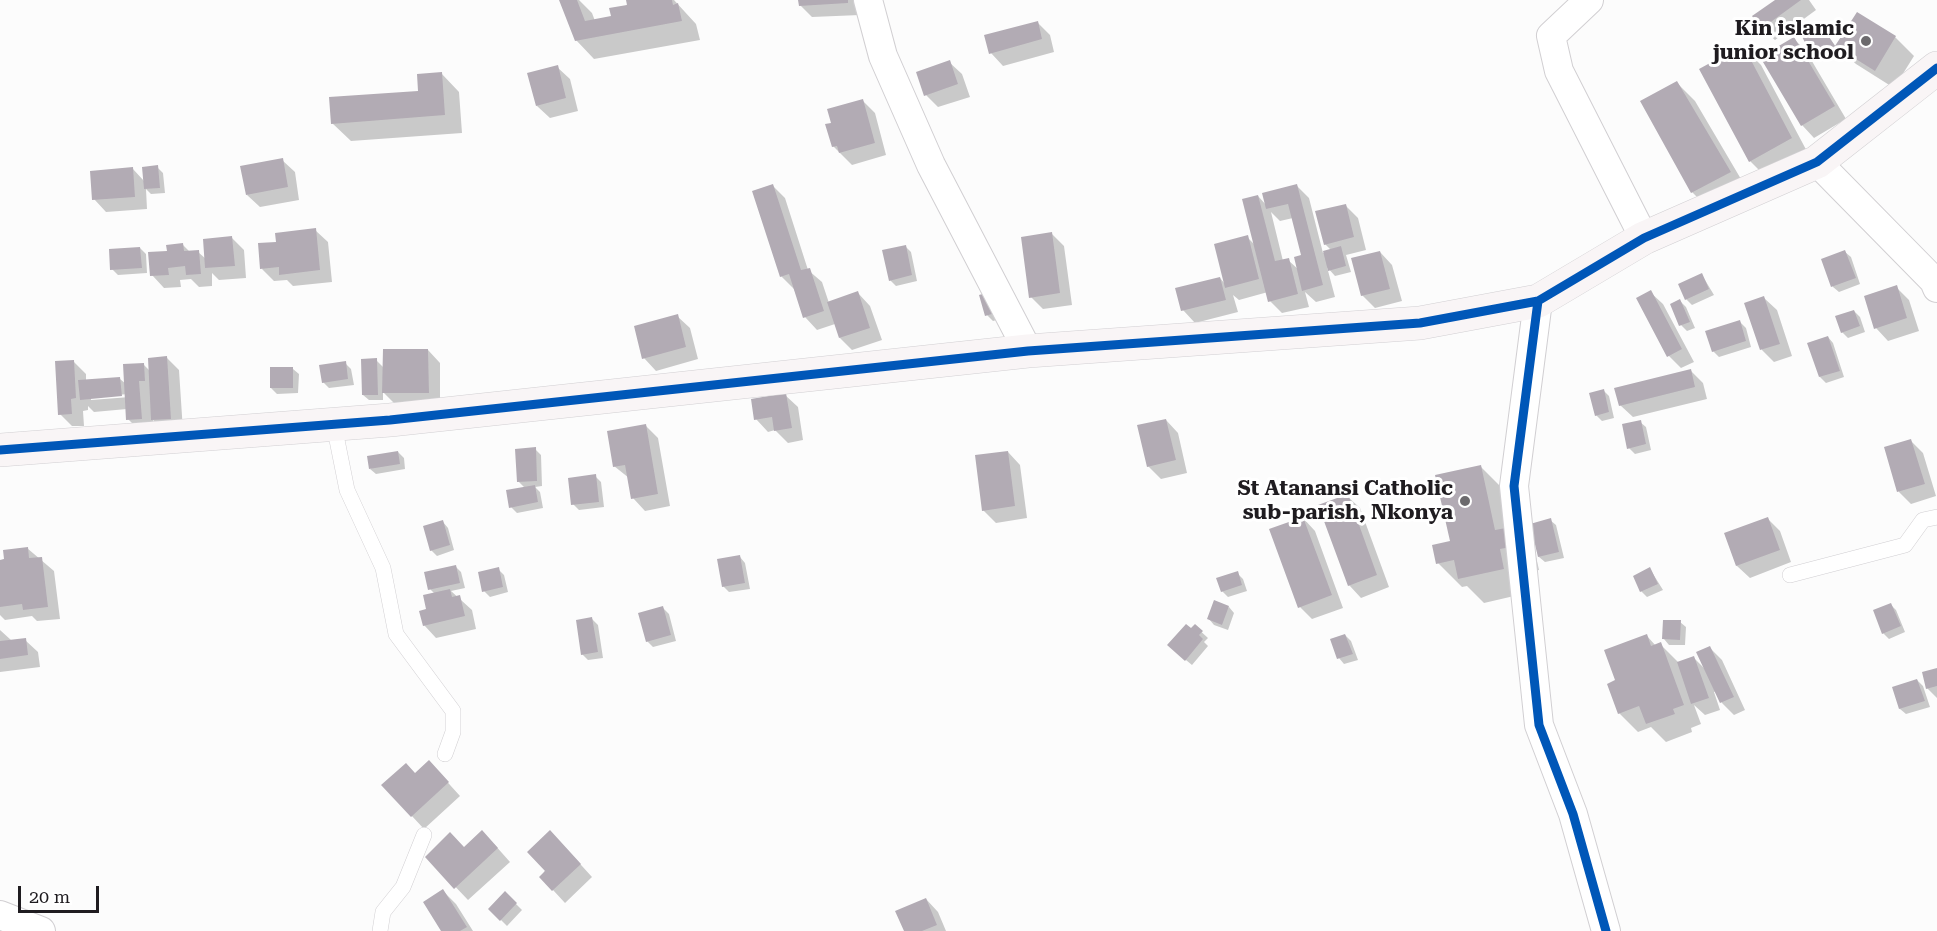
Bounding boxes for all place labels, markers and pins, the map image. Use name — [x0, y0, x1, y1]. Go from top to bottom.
place label: Kin islamic junior school — [1713, 16, 1854, 66]
marker: Kin islamic junior school — [1859, 34, 1873, 48]
place label: St Atanansi Catholic sub-parish, Nkonya — [1237, 476, 1453, 526]
marker: St Atanansi Catholic sub-parish, Nkonya — [1458, 494, 1472, 508]

